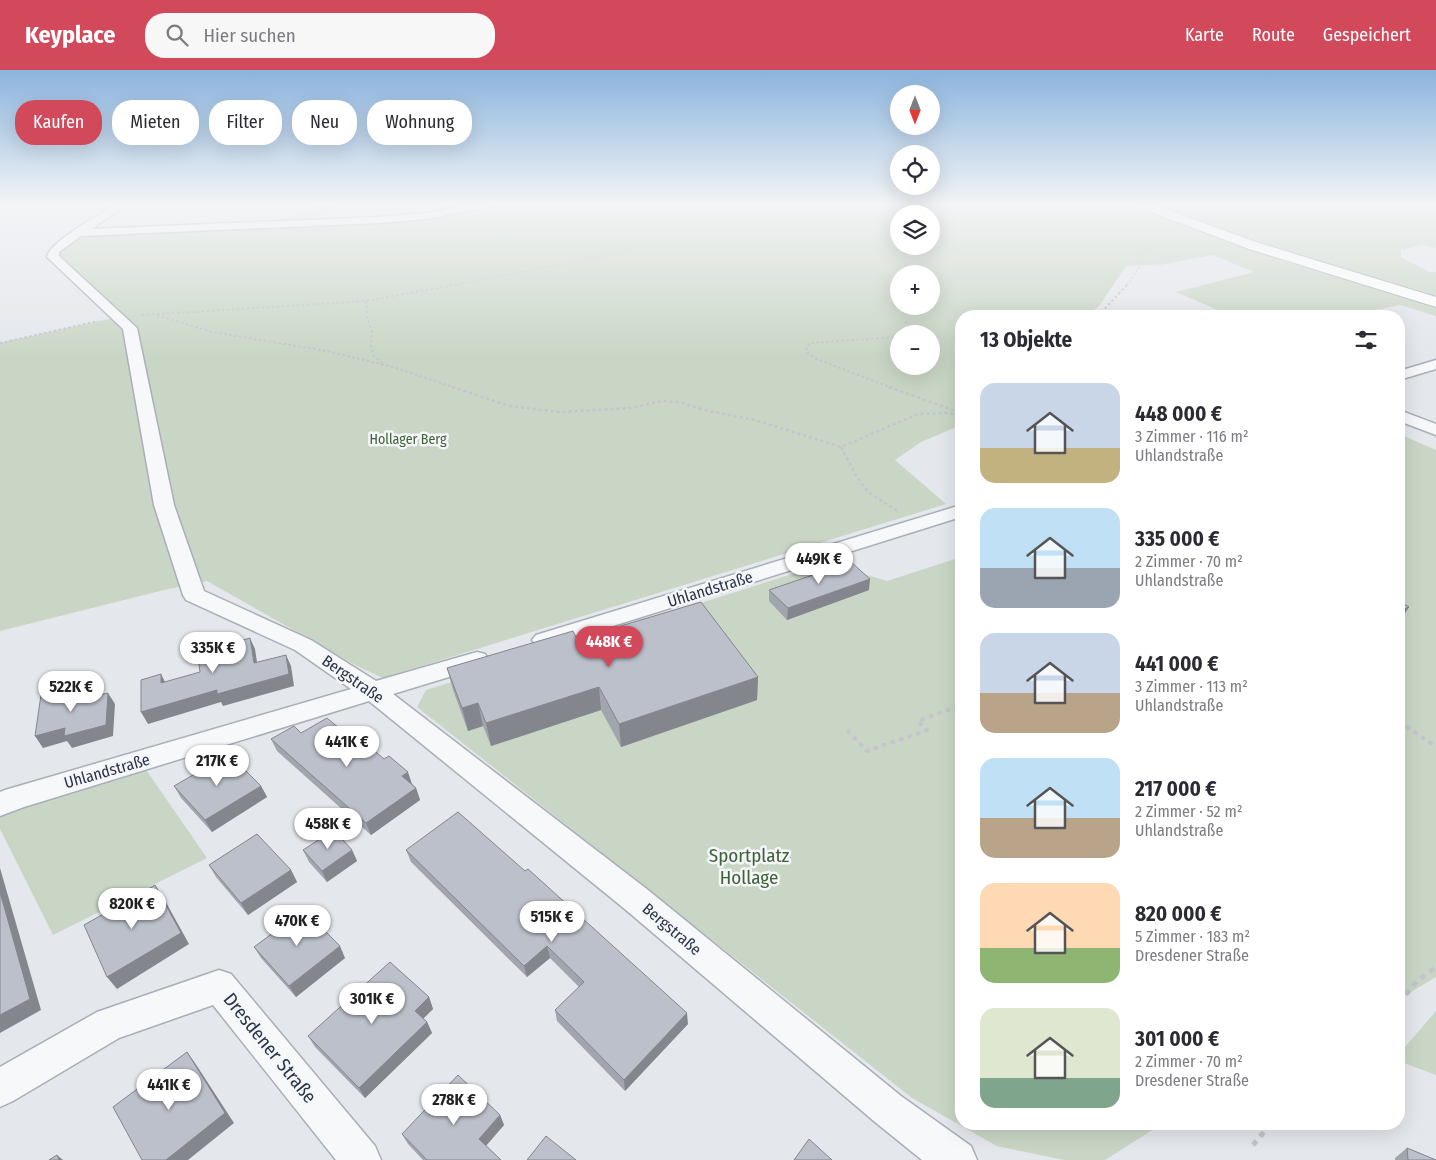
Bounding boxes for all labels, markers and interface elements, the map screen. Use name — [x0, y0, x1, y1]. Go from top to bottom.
search box — [145, 13, 495, 58]
text: Keyplace — [25, 21, 115, 49]
icon: search — [163, 21, 191, 49]
text: Hier suchen — [203, 24, 296, 47]
text: Karte — [1185, 24, 1224, 46]
text: Route — [1252, 24, 1295, 46]
text: Gespeichert — [1323, 24, 1411, 46]
north arrow — [890, 85, 940, 135]
map controls — [890, 85, 940, 375]
chip: Kaufen — [15, 100, 102, 145]
chip: Mieten — [112, 100, 199, 145]
chip: Filter — [209, 100, 282, 145]
chip: Neu — [292, 100, 357, 145]
chip: Wohnung — [367, 100, 472, 145]
button: locate — [890, 145, 940, 195]
button: layers — [890, 205, 940, 255]
button: + — [890, 265, 940, 315]
button: − — [890, 325, 940, 375]
icon: filters — [1352, 326, 1380, 354]
text: 13 Objekte — [980, 327, 1072, 353]
text: 448 000 € — [1135, 401, 1222, 427]
icon: home — [1020, 403, 1080, 463]
text: 3 Zimmer · 116 m² — [1135, 427, 1249, 446]
park label: Hollager Berg — [369, 431, 447, 448]
text: Uhlandstraße — [1135, 446, 1223, 465]
text: 335 000 € — [1135, 526, 1220, 552]
icon: home — [1020, 528, 1080, 588]
pin: 449K € — [778, 542, 860, 585]
text: 449K € — [796, 549, 842, 568]
text: 2 Zimmer · 70 m² — [1135, 552, 1243, 571]
street label: Uhlandstraße — [665, 567, 755, 611]
text: Uhlandstraße — [1135, 571, 1223, 590]
pin: 448K € — [568, 626, 650, 668]
pin: 335K € — [172, 632, 254, 674]
text: 448K € — [586, 632, 632, 651]
text: 335K € — [191, 638, 235, 657]
street label: Bergstraße — [319, 651, 388, 707]
text: 441 000 € — [1135, 651, 1218, 677]
icon: home — [1020, 653, 1080, 713]
pin: 522K € — [30, 670, 112, 713]
text: 522K € — [49, 677, 93, 696]
text: 3 Zimmer · 113 m² — [1135, 677, 1248, 696]
text: Uhlandstraße — [1135, 696, 1223, 715]
pin: 441K € — [306, 726, 388, 768]
text: 441K € — [325, 732, 369, 751]
pin: 217K € — [176, 744, 258, 787]
street label: Uhlandstraße — [62, 750, 152, 792]
text: 217K € — [196, 751, 238, 770]
text: 217 000 € — [1135, 776, 1217, 802]
icon: home — [1020, 778, 1080, 838]
text: 2 Zimmer · 52 m² — [1135, 802, 1242, 821]
pin: 458K € — [287, 808, 369, 850]
text: 458K € — [305, 814, 351, 833]
text: Uhlandstraße — [1135, 821, 1223, 840]
park label: Sportplatz Hollage — [709, 844, 790, 889]
pin: 820K € — [91, 888, 173, 930]
text: 820K € — [109, 894, 155, 913]
street label: Bergstraße — [639, 899, 705, 959]
pin: 515K € — [511, 900, 593, 943]
text: 820 000 € — [1135, 901, 1222, 927]
icon: home — [1020, 903, 1080, 963]
pin: 470K € — [256, 904, 338, 947]
text: 515K € — [531, 907, 573, 926]
text: 470K € — [275, 911, 319, 930]
text: 5 Zimmer · 183 m² — [1135, 927, 1250, 946]
text: Dresdener Straße — [1135, 946, 1249, 965]
pin: 301K € — [331, 982, 413, 1025]
street label: Dresdener Straße — [219, 988, 321, 1108]
text: 301K € — [350, 989, 394, 1008]
text: 301 000 € — [1135, 1026, 1219, 1052]
icon: home — [1020, 1028, 1080, 1088]
text: 2 Zimmer · 70 m² — [1135, 1052, 1243, 1071]
pin: 441K € — [128, 1068, 210, 1111]
text: Dresdener Straße — [1135, 1071, 1249, 1090]
text: 441K € — [147, 1075, 191, 1094]
pin: 278K € — [413, 1084, 495, 1126]
text: 278K € — [432, 1090, 476, 1109]

